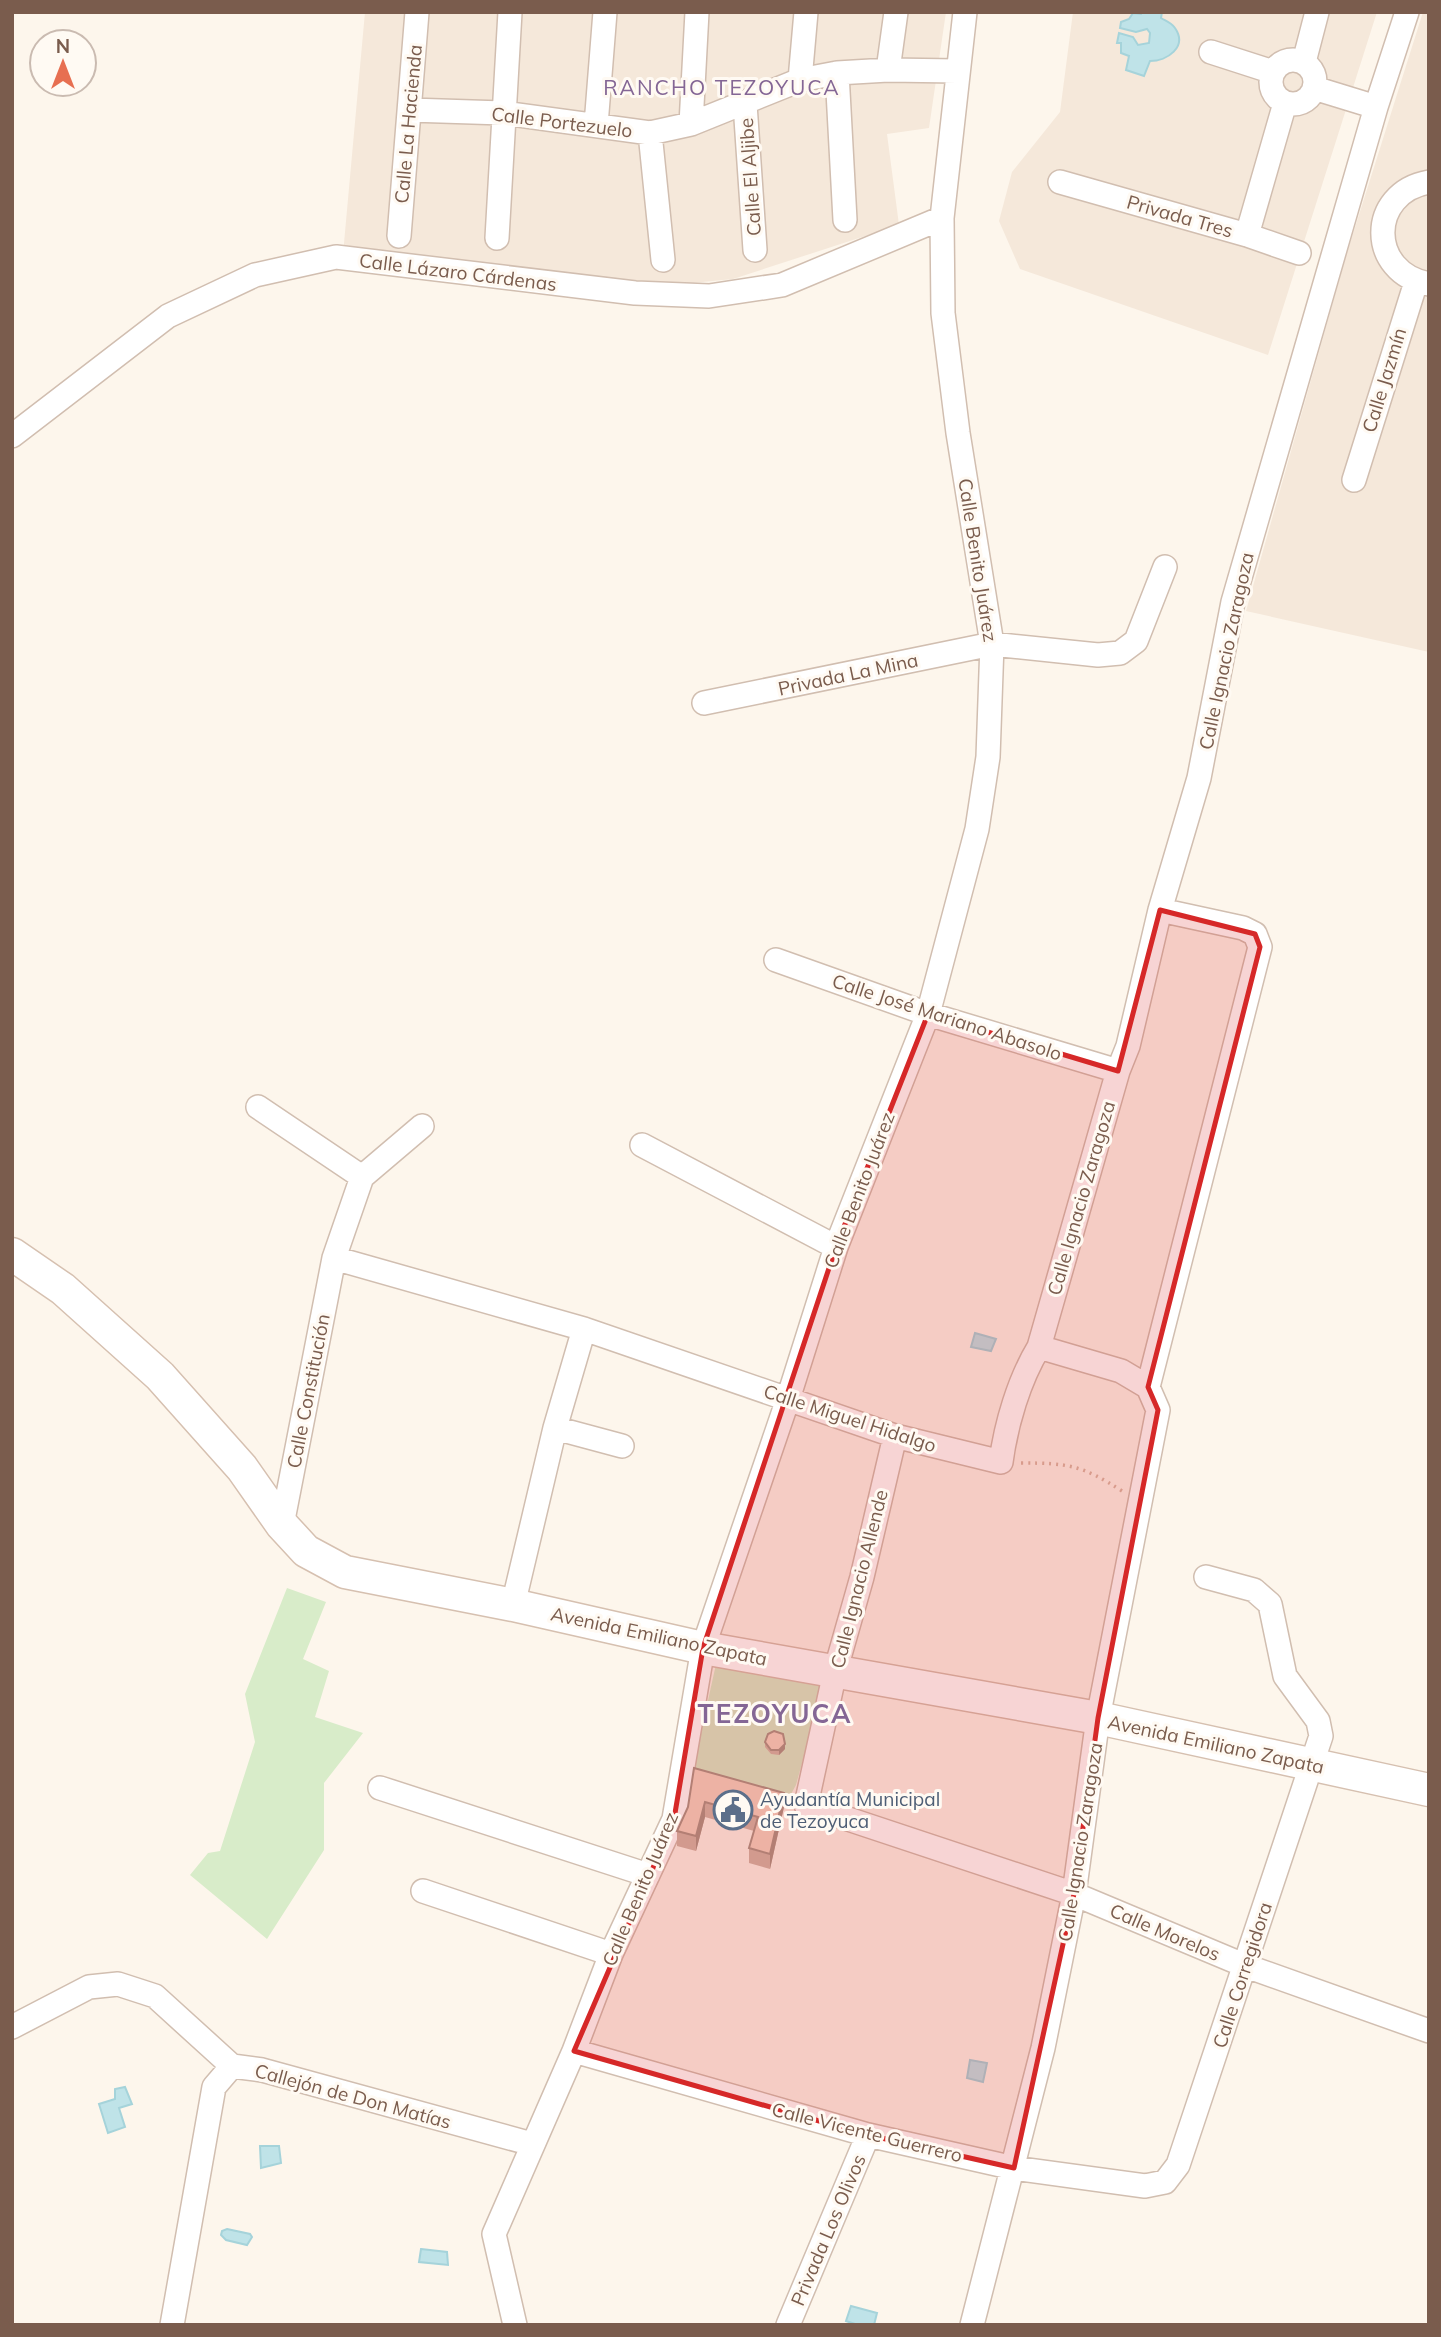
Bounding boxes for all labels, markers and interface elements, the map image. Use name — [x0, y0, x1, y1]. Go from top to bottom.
north arrow — [28, 28, 98, 98]
text: N — [56, 34, 70, 58]
street label: Calle La Hacienda — [389, 44, 427, 204]
district label: RANCHO TEZOYUCA — [603, 74, 841, 100]
street label: Calle Portezuelo — [490, 101, 634, 143]
street label: Calle El Aljibe — [734, 117, 766, 237]
street label: Privada Tres — [1124, 189, 1236, 243]
street label: Calle Lázaro Cárdenas — [358, 248, 558, 296]
street label: Calle Jazmín — [1357, 325, 1411, 435]
street label: Calle Benito Juárez — [953, 477, 1003, 644]
street label: Calle Ignacio Zaragoza — [1193, 550, 1259, 752]
street label: Privada La Mina — [776, 647, 920, 701]
street label: Calle José Mariano Abasolo — [829, 968, 1065, 1066]
street label: Calle Ignacio Zaragoza — [1042, 1098, 1120, 1298]
street label: Calle Benito Juárez — [818, 1108, 900, 1271]
street label: Calle Constitución — [281, 1312, 335, 1470]
street label: Calle Miguel Hidalgo — [761, 1379, 939, 1457]
street label: Calle Ignacio Allende — [825, 1487, 893, 1671]
street label: Avenida Emiliano Zapata — [549, 1601, 769, 1671]
district label: TEZOYUCA — [698, 1697, 852, 1730]
street label: Avenida Emiliano Zapata — [1106, 1709, 1326, 1779]
street label: Calle Ignacio Zaragoza — [1052, 1741, 1108, 1943]
place label: Ayudantía Municipal de Tezoyuca — [760, 1787, 940, 1833]
public building icon: Ayudantía Municipal de Tezoyuca — [712, 1789, 754, 1831]
street label: Calle Benito Juárez — [597, 1808, 683, 1970]
street label: Calle Morelos — [1106, 1898, 1224, 1966]
street label: Calle Corregidora — [1207, 1899, 1277, 2051]
street label: Callejón de Don Matías — [252, 2058, 454, 2134]
street label: Calle Vicente Guerrero — [769, 2097, 965, 2167]
street label: Privada Los Olivos — [785, 2151, 871, 2309]

